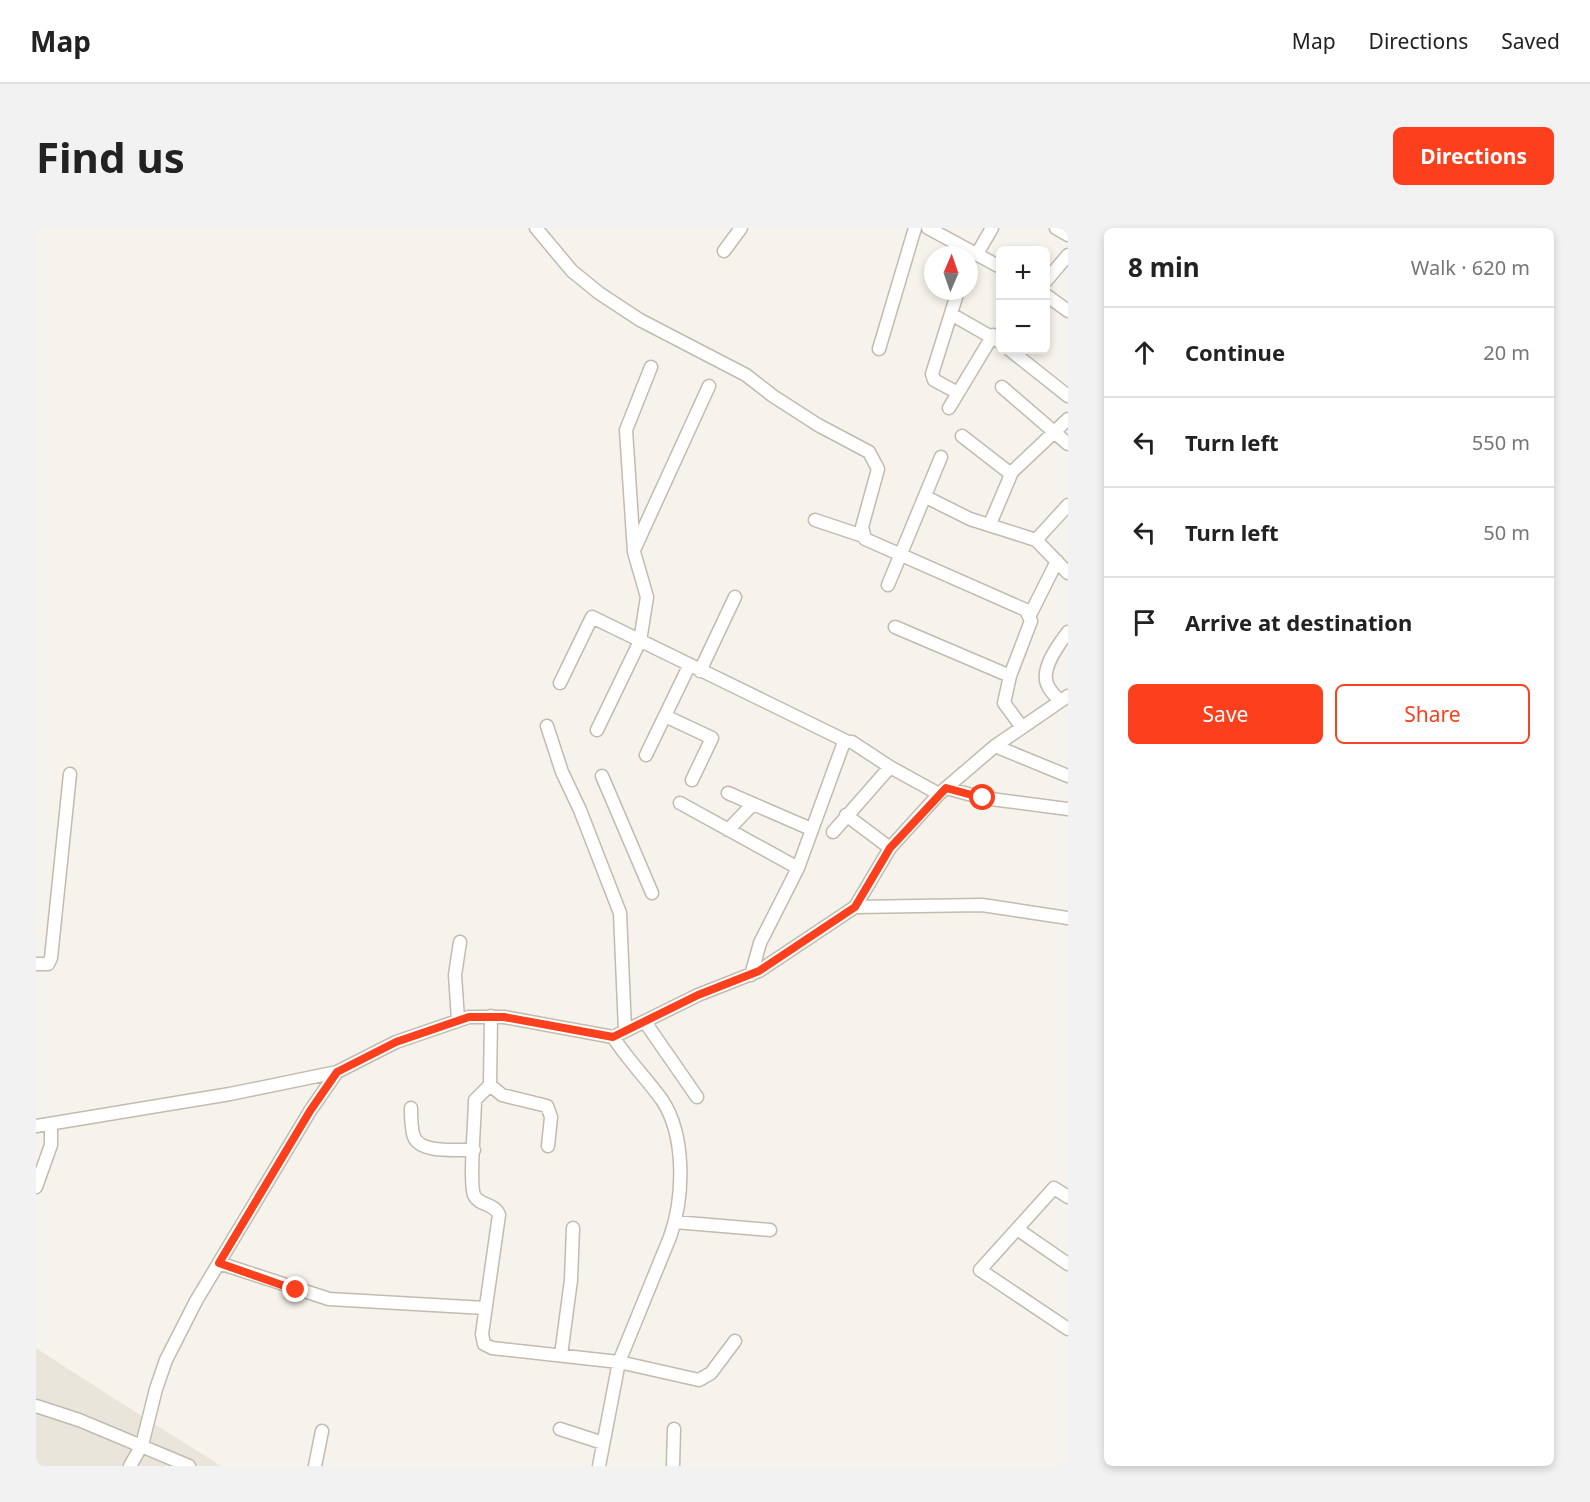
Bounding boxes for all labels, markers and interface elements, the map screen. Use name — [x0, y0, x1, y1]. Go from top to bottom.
text: Map — [30, 22, 91, 60]
text: Map — [1292, 27, 1336, 55]
text: Directions — [1369, 27, 1468, 55]
text: Saved — [1501, 27, 1560, 55]
button: Directions — [1393, 127, 1554, 185]
text: Find us — [36, 128, 185, 185]
north arrow — [924, 246, 978, 300]
map controls — [996, 246, 1050, 354]
button: + — [996, 246, 1050, 300]
text: 8 min — [1128, 249, 1200, 285]
text: Walk · 620 m — [1411, 254, 1530, 281]
button: − — [996, 300, 1050, 354]
icon: ahead — [1128, 336, 1161, 369]
text: Continue — [1185, 337, 1285, 367]
text: 20 m — [1483, 339, 1530, 366]
icon: left — [1128, 426, 1161, 459]
text: Turn left — [1185, 427, 1279, 457]
text: 550 m — [1472, 429, 1530, 456]
icon: left — [1128, 516, 1161, 549]
text: Turn left — [1185, 517, 1279, 547]
text: 50 m — [1483, 519, 1530, 546]
icon: arrive — [1128, 606, 1161, 639]
text: Arrive at destination — [1185, 607, 1412, 637]
button: Save — [1128, 684, 1323, 744]
button: Share — [1335, 684, 1530, 744]
route start — [969, 784, 995, 810]
route end — [282, 1276, 308, 1302]

